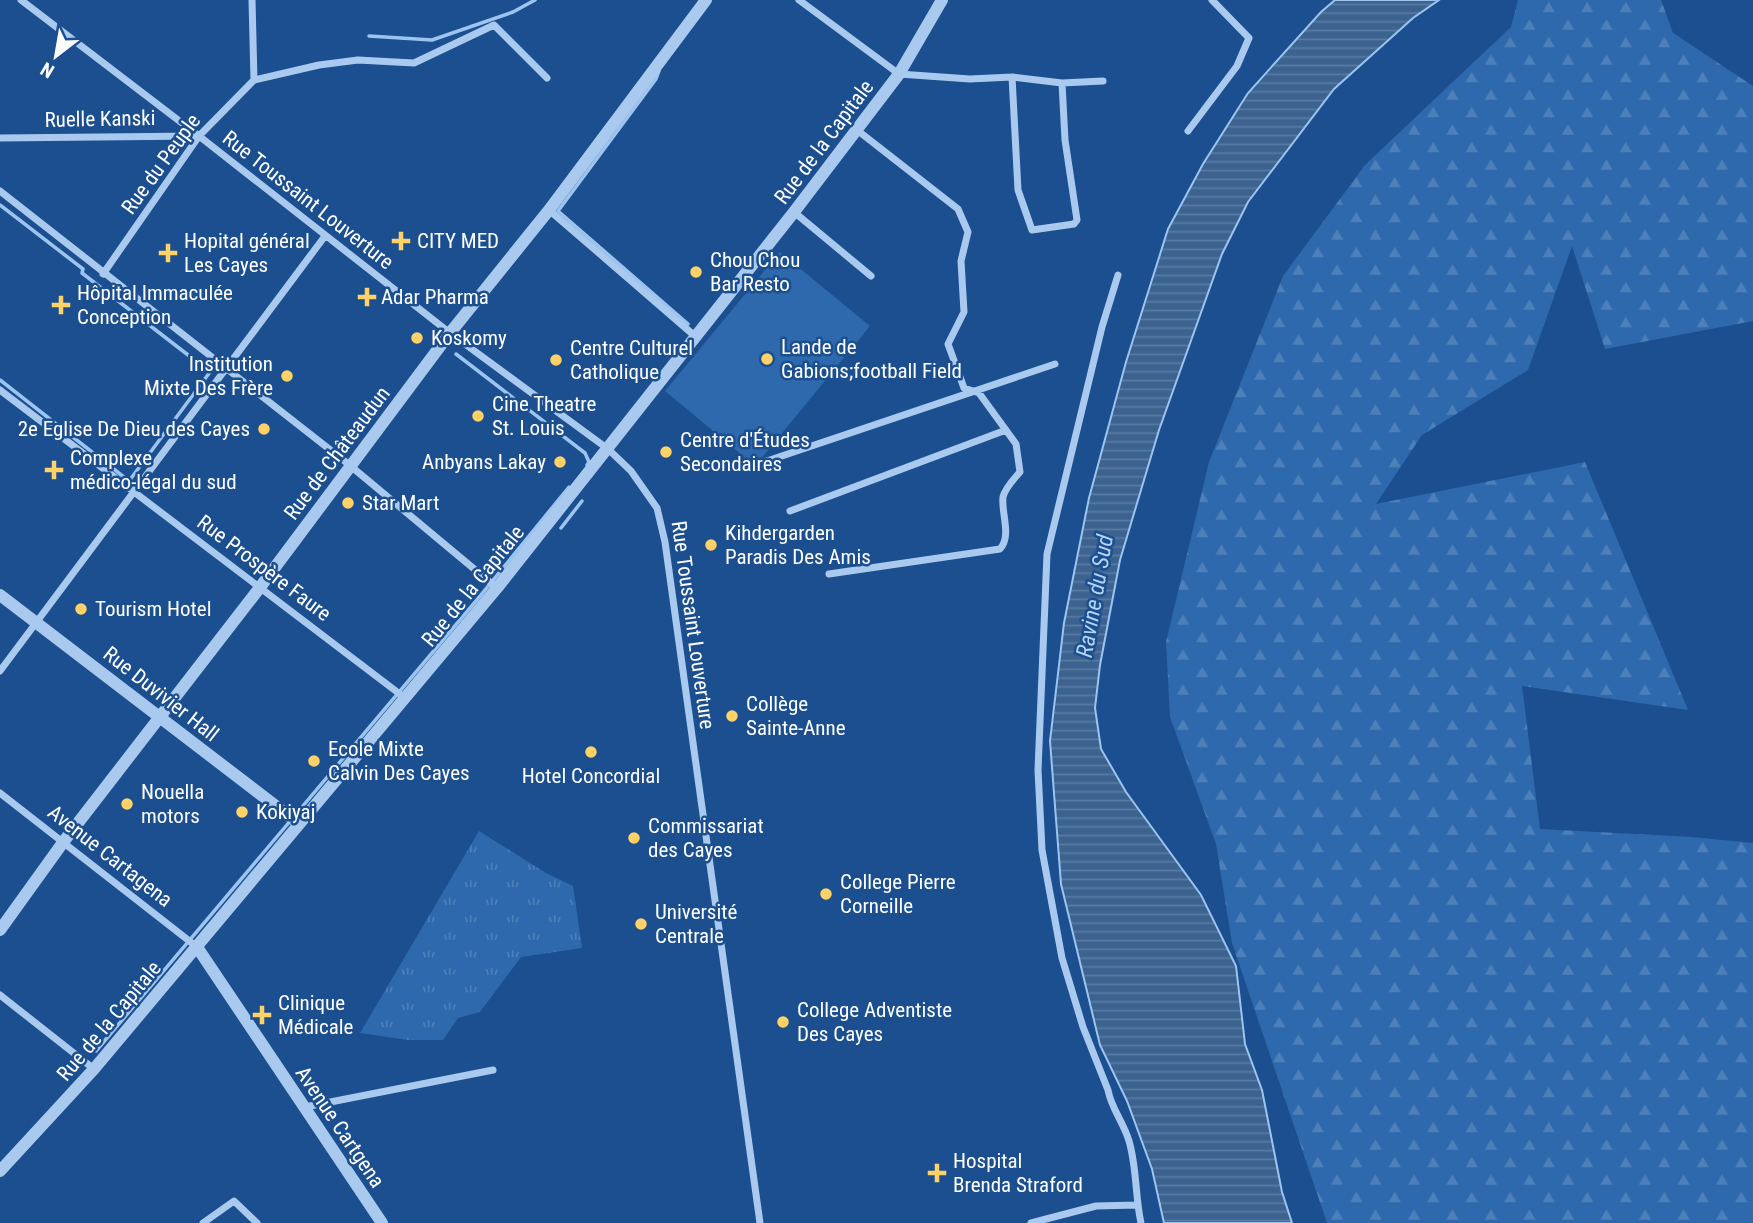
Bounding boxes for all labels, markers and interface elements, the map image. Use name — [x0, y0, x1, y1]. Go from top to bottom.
north arrow — [21, 21, 91, 91]
text: N — [37, 57, 58, 83]
street label: Rue de la Capitale — [770, 75, 878, 209]
street label: Ruelle Kanski — [44, 106, 156, 132]
street label: Rue du Peuple — [117, 109, 205, 219]
street label: Rue Toussaint Louverture — [218, 126, 398, 274]
place label: Hopital général Les Cayes — [184, 229, 310, 277]
place label: CITY MED — [417, 229, 499, 253]
marker: CITY MED — [391, 231, 411, 251]
marker: Hopital général Les Cayes — [158, 243, 178, 263]
place label: Chou Chou Bar Resto — [710, 248, 800, 296]
marker: Chou Chou Bar Resto — [688, 264, 704, 280]
place label: Hôpital Immaculée Conception — [77, 281, 233, 329]
place label: Adar Pharma — [381, 285, 489, 309]
marker: Adar Pharma — [359, 289, 375, 305]
marker: Hôpital Immaculée Conception — [51, 295, 71, 315]
place label: Koskomy — [431, 326, 507, 350]
marker: Koskomy — [409, 330, 425, 346]
place label: Lande de Gabions;football Field — [781, 335, 962, 383]
place label: Centre Culturel Catholique — [570, 336, 693, 384]
marker: Lande de Gabions;football Field — [759, 351, 775, 367]
place label: Institution Mixte Des Frère — [144, 352, 273, 400]
marker: Centre Culturel Catholique — [548, 352, 564, 368]
marker: Institution Mixte Des Frère — [279, 368, 295, 384]
street label: Rue de Châteaudun — [279, 382, 395, 524]
place label: Cine Theatre St. Louis — [492, 392, 597, 440]
marker: Cine Theatre St. Louis — [470, 408, 486, 424]
place label: 2e Eglise De Dieu des Cayes — [18, 417, 250, 441]
marker: 2e Eglise De Dieu des Cayes — [256, 421, 272, 437]
place label: Centre d'Études Secondaires — [680, 428, 810, 476]
marker: Centre d'Études Secondaires — [658, 444, 674, 460]
place label: Complexe médico-légal du sud — [70, 446, 237, 494]
place label: Anbyans Lakay — [422, 450, 546, 474]
marker: Anbyans Lakay — [552, 454, 568, 470]
marker: Complexe médico-légal du sud — [44, 460, 64, 480]
place label: Star Mart — [362, 491, 439, 515]
marker: Star Mart — [340, 495, 356, 511]
street label: Rue Prospère Faure — [192, 510, 336, 626]
street label: Rue Toussaint Louverture — [666, 519, 720, 731]
street label: Rue de la Capitale — [417, 521, 529, 651]
place label: Kihdergarden Paradis Des Amis — [725, 521, 871, 569]
water label: Ravine du Sud — [1071, 532, 1119, 659]
marker: Kihdergarden Paradis Des Amis — [703, 537, 719, 553]
place label: Tourism Hotel — [95, 597, 211, 621]
marker: Tourism Hotel — [73, 601, 89, 617]
street label: Rue Duvivier Hall — [99, 642, 223, 746]
place label: Collège Sainte-Anne — [746, 692, 846, 740]
marker: Collège Sainte-Anne — [724, 708, 740, 724]
place label: Ecole Mixte Calvin Des Cayes — [328, 737, 470, 785]
marker: Hotel Concordial — [583, 744, 599, 760]
marker: Ecole Mixte Calvin Des Cayes — [306, 753, 322, 769]
place label: Hotel Concordial — [522, 764, 660, 788]
place label: Nouella motors — [141, 780, 204, 828]
marker: Nouella motors — [119, 796, 135, 812]
street label: Avenue Cartagena — [43, 800, 177, 912]
place label: Kokiyaj — [256, 800, 315, 824]
marker: Kokiyaj — [234, 804, 250, 820]
place label: Commissariat des Cayes — [648, 814, 764, 862]
marker: Commissariat des Cayes — [626, 830, 642, 846]
place label: College Pierre Corneille — [840, 870, 956, 918]
marker: College Pierre Corneille — [818, 886, 834, 902]
place label: Université Centrale — [655, 900, 737, 948]
marker: Université Centrale — [633, 916, 649, 932]
street label: Rue de la Capitale — [52, 956, 166, 1086]
place label: Clinique Médicale — [278, 991, 354, 1039]
place label: College Adventiste Des Cayes — [797, 998, 952, 1046]
marker: Clinique Médicale — [252, 1005, 272, 1025]
marker: College Adventiste Des Cayes — [775, 1014, 791, 1030]
street label: Avenue Cartgena — [291, 1062, 389, 1192]
place label: Hospital Brenda Straford — [953, 1149, 1083, 1197]
marker: Hospital Brenda Straford — [927, 1163, 947, 1183]

